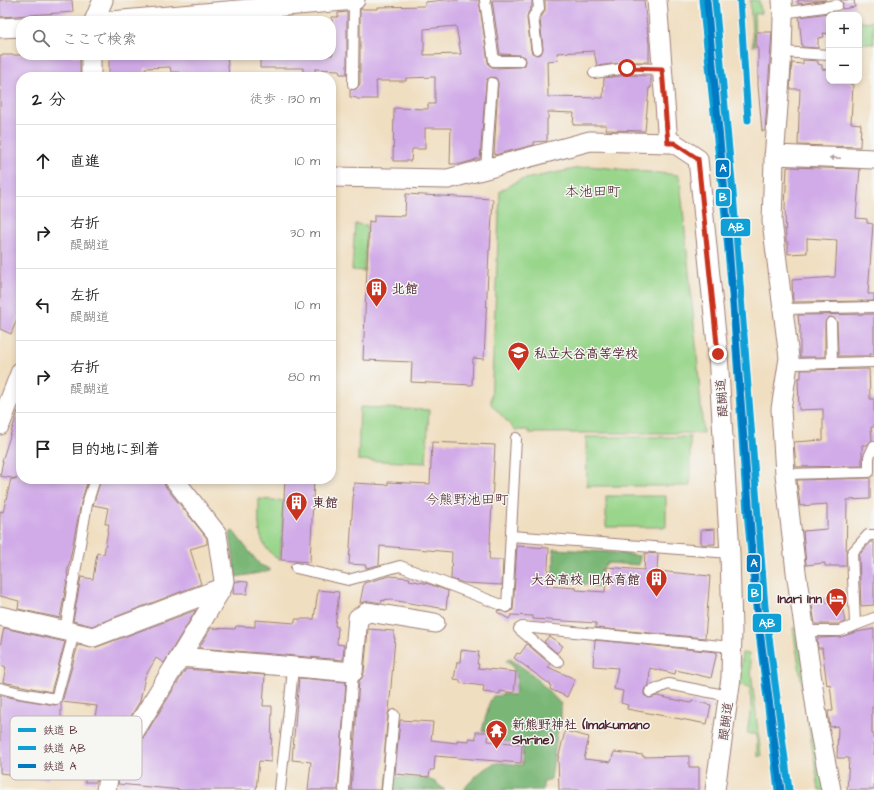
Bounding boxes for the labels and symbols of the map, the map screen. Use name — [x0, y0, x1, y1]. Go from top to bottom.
route start — [618, 59, 636, 77]
one-way arrow — [829, 154, 841, 161]
line badge: A — [715, 159, 730, 178]
text: A — [719, 161, 727, 176]
district label: 本池田町 — [565, 182, 621, 202]
line badge: B — [715, 188, 731, 207]
text: B — [719, 190, 727, 205]
line badge: A;B — [720, 218, 751, 237]
text: A;B — [728, 220, 744, 235]
building icon: 北館 — [364, 275, 390, 308]
place label: 北館 — [392, 280, 418, 298]
school or university icon: 私立大谷高等学校 — [505, 340, 531, 373]
place label: 私立大谷高等学校 — [534, 345, 638, 363]
route end — [709, 345, 727, 363]
street label: 醍醐道 — [712, 378, 732, 418]
building icon: 東館 — [284, 489, 310, 522]
district label: 今熊野池田町 — [425, 490, 509, 510]
place label: 東館 — [312, 494, 338, 512]
line badge: A — [746, 554, 761, 573]
text: A — [750, 556, 758, 571]
building icon: 大谷高校 旧体育館 — [643, 566, 669, 599]
place label: 大谷高校 旧体育館 — [531, 571, 640, 589]
line badge: B — [747, 583, 762, 603]
hotel icon: Inari Inn — [824, 585, 850, 618]
text: B — [751, 586, 759, 601]
place label: Inari Inn — [778, 590, 822, 608]
line badge: A;B — [752, 613, 782, 633]
text: A;B — [759, 616, 775, 631]
street label: 醍醐道 — [714, 701, 738, 742]
legend — [10, 716, 142, 780]
place label: 新熊野神社 (Imakumano Shrine) — [511, 716, 651, 749]
temple icon: 新熊野神社 (Imakumano Shrine) — [484, 718, 510, 751]
text: 鉄道 B — [43, 723, 77, 738]
text: 鉄道 A;B — [43, 741, 86, 756]
text: 鉄道 A — [43, 759, 76, 774]

